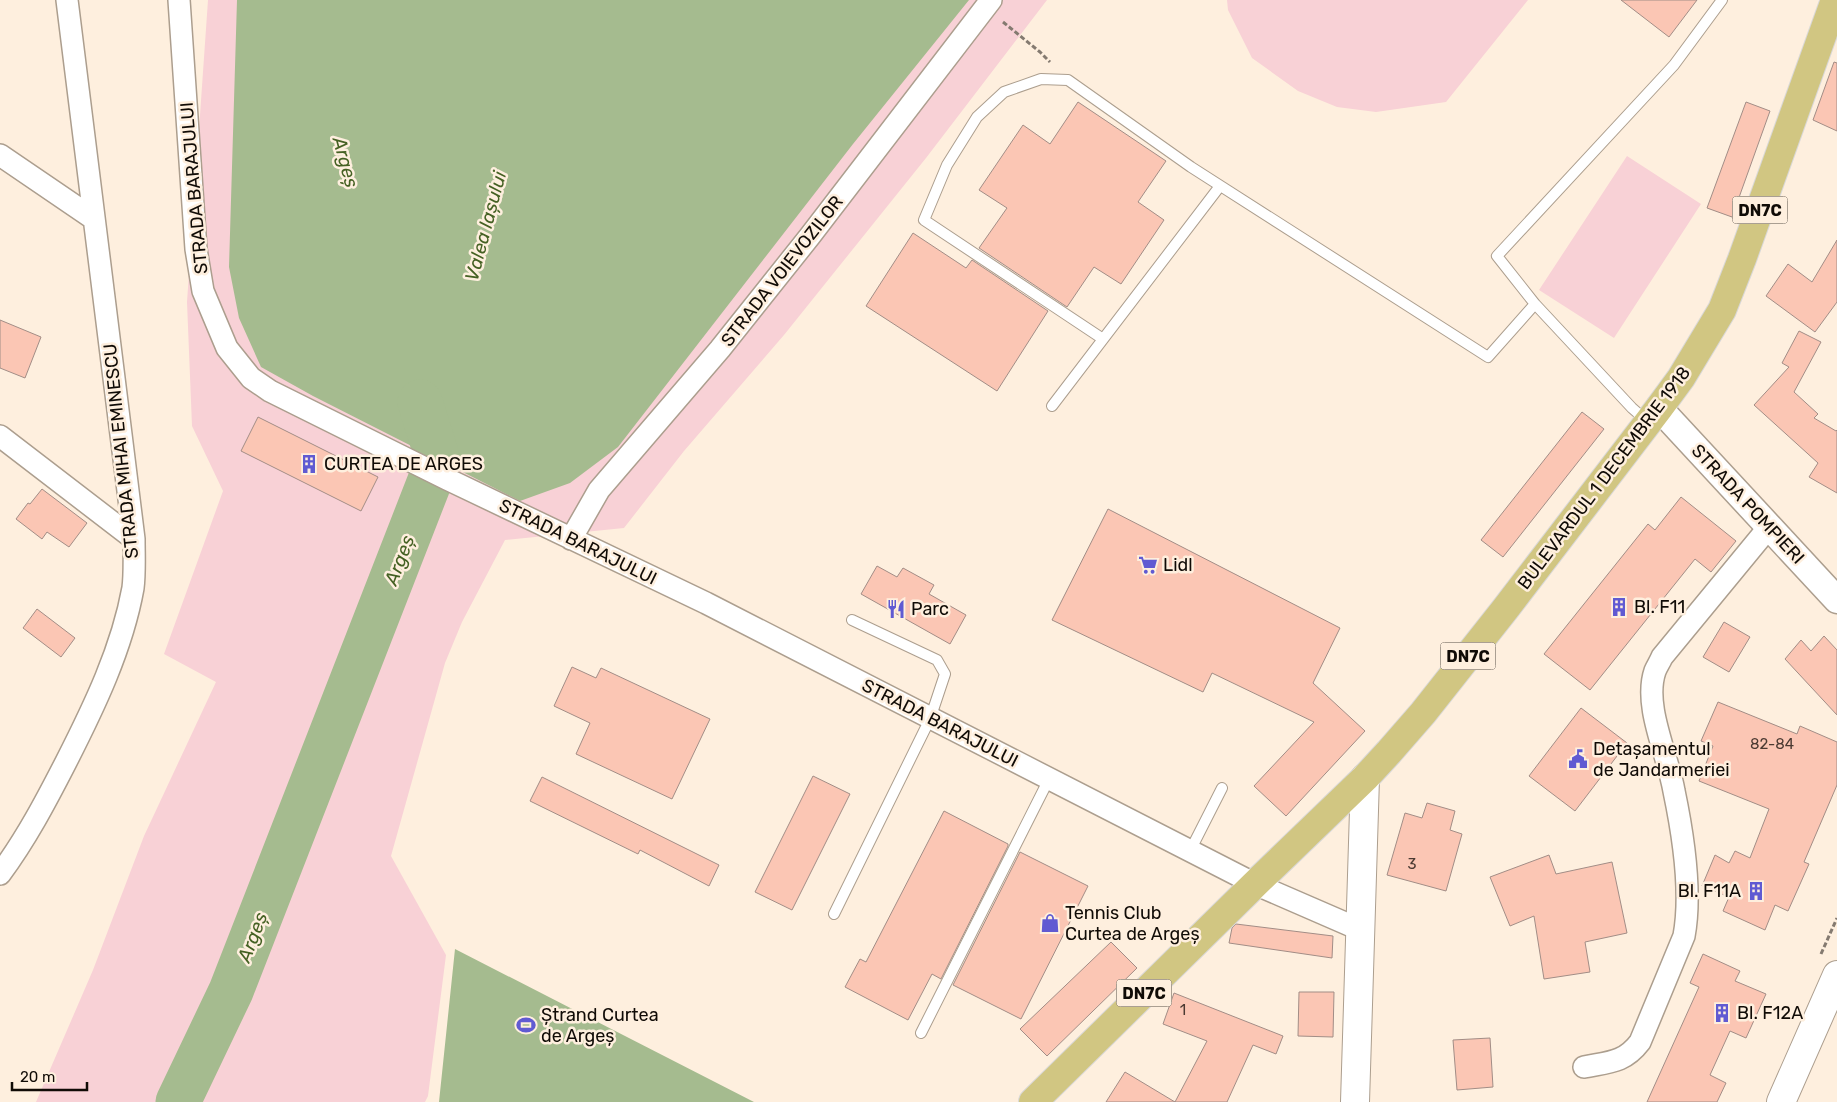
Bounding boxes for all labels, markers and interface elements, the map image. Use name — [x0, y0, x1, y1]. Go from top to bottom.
street label: STRADA BARAJULUI — [176, 101, 212, 275]
water label: Argeș — [327, 133, 363, 190]
water label: Valea Iașului — [460, 168, 511, 284]
street label: STRADA VOIEVOZILOR — [716, 191, 848, 351]
road number: DN7C — [1732, 196, 1788, 224]
street label: STRADA MIHAI EMINESCU — [99, 342, 143, 560]
street label: BULEVARDUL 1 DECEMBRIE 1918 — [1513, 362, 1695, 594]
street label: STRADA POMPIERI — [1687, 440, 1809, 568]
building icon: CURTEA DE ARGES — [298, 453, 320, 475]
place label: CURTEA DE ARGES — [324, 453, 483, 475]
street label: STRADA BARAJULUI — [496, 494, 660, 590]
water label: Argeș — [379, 532, 420, 589]
supermarket icon: Lidl — [1137, 554, 1159, 576]
place label: Lidl — [1163, 554, 1193, 576]
building icon: Bl. F11 — [1608, 596, 1630, 618]
place label: Bl. F11 — [1634, 596, 1685, 618]
restaurant icon: Parc — [885, 598, 907, 620]
place label: Parc — [911, 598, 949, 620]
road number: DN7C — [1440, 642, 1496, 669]
street label: STRADA BARAJULUI — [858, 674, 1022, 772]
house number: 82-84 — [1750, 735, 1794, 753]
place label: Detașamentul de Jandarmeriei — [1593, 738, 1730, 781]
public building icon: Detașamentul de Jandarmeriei — [1567, 748, 1589, 770]
house number: 3 — [1407, 855, 1417, 873]
place label: Bl. F11A — [1678, 880, 1741, 902]
building icon: Bl. F11A — [1745, 880, 1767, 902]
place label: Tennis Club Curtea de Argeș — [1065, 902, 1200, 945]
water label: Argeș — [232, 909, 273, 966]
shop icon: Tennis Club Curtea de Argeș — [1039, 912, 1061, 934]
road number: DN7C — [1116, 980, 1172, 1006]
house number: 1 — [1180, 1001, 1186, 1019]
building icon: Bl. F12A — [1711, 1002, 1733, 1024]
place label: Bl. F12A — [1737, 1002, 1803, 1024]
place label: Ștrand Curtea de Argeș — [541, 1004, 659, 1047]
sports icon: Ștrand Curtea de Argeș — [515, 1014, 537, 1036]
scale bar — [12, 1060, 88, 1092]
text: 20 m — [20, 1068, 55, 1086]

